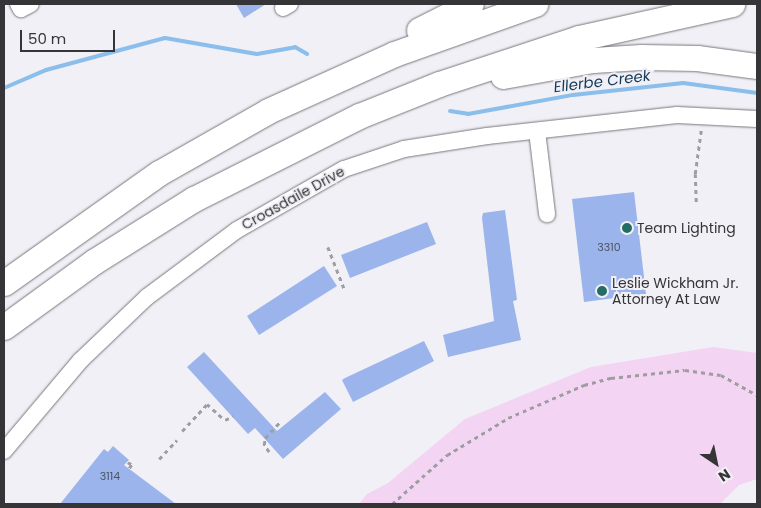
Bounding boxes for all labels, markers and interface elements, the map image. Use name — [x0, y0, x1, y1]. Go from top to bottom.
scale bar — [22, 20, 118, 52]
text: 50 m — [28, 28, 66, 49]
water label: Ellerbe Creek — [553, 66, 651, 96]
street label: Croasdaile Drive — [239, 163, 347, 233]
place label: Team Lighting — [637, 220, 736, 236]
marker: Team Lighting — [621, 222, 633, 234]
house number: 3310 — [597, 240, 621, 254]
place label: Leslie Wickham Jr. Attorney At Law — [612, 275, 738, 308]
marker: Leslie Wickham Jr. Attorney At Law — [596, 285, 608, 297]
north arrow — [691, 438, 741, 488]
text: N — [714, 464, 734, 487]
house number: 3114 — [100, 469, 120, 483]

